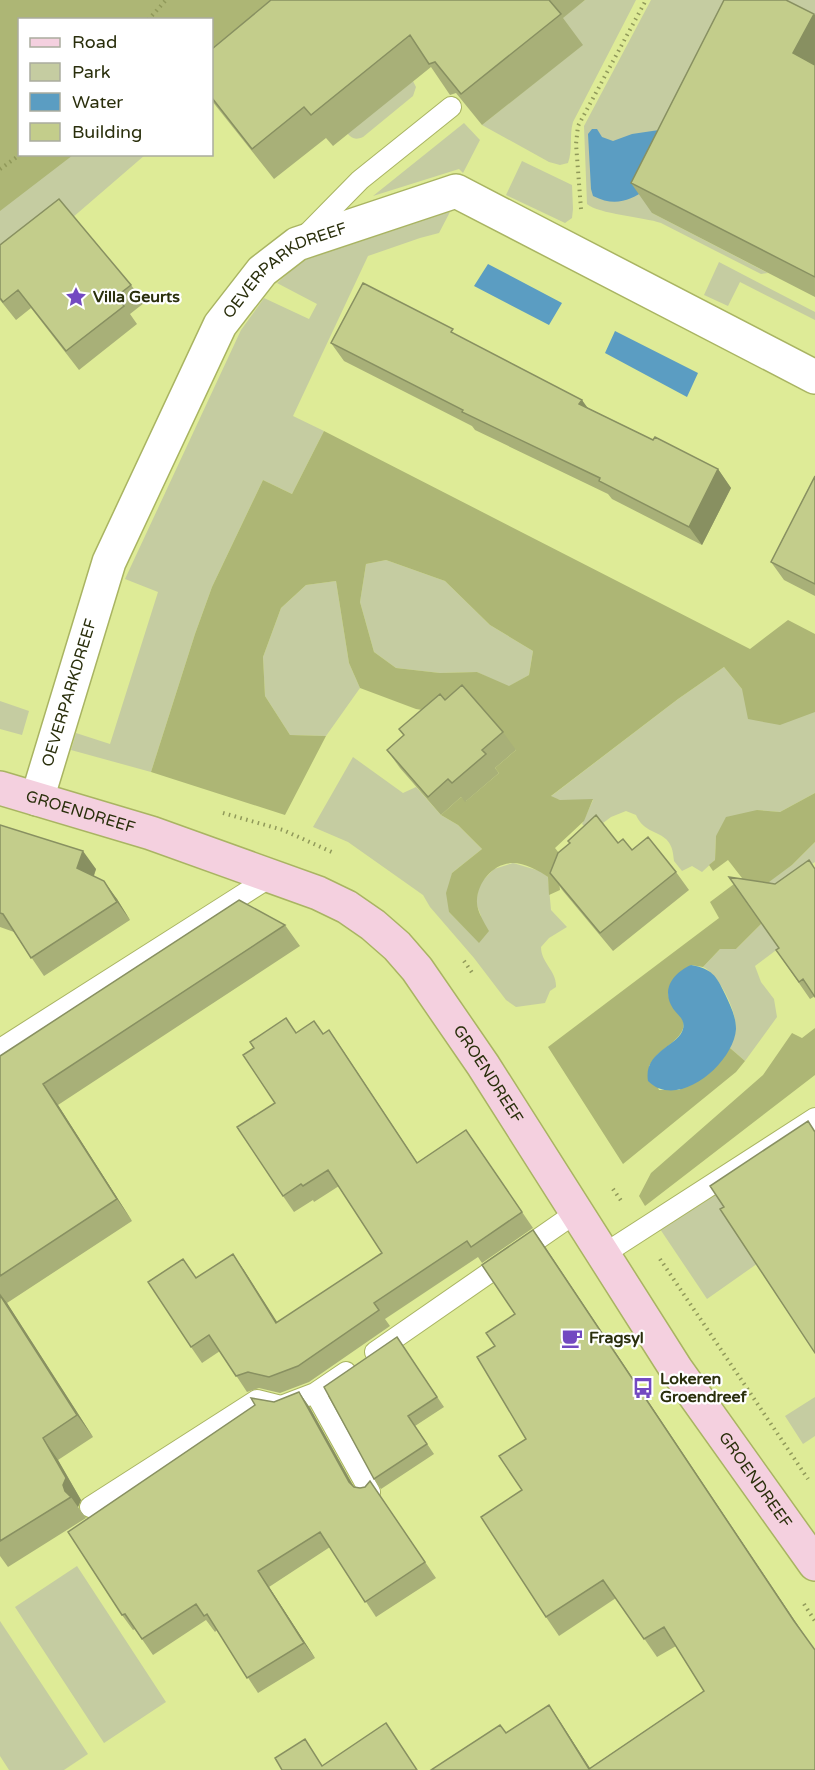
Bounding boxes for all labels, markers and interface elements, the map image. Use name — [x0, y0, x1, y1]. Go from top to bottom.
legend — [18, 18, 213, 156]
text: Road — [72, 31, 117, 53]
text: Park — [72, 61, 111, 83]
text: Water — [72, 91, 123, 113]
text: Building — [72, 121, 142, 143]
street label: OEVERPARKDREEF — [219, 218, 350, 323]
place icon: Villa Geurts — [64, 285, 88, 309]
place label: Villa Geurts — [93, 287, 180, 307]
street label: OEVERPARKDREEF — [37, 616, 101, 769]
street label: GROENDREEF — [23, 786, 138, 838]
street label: GROENDREEF — [449, 1021, 527, 1127]
cafe icon: Fragsyl — [560, 1326, 584, 1350]
place label: Fragsyl — [589, 1328, 644, 1348]
place label: Lokeren Groendreef — [660, 1369, 748, 1407]
bus stop icon: Lokeren Groendreef — [631, 1376, 655, 1400]
street label: GROENDREEF — [714, 1428, 796, 1532]

